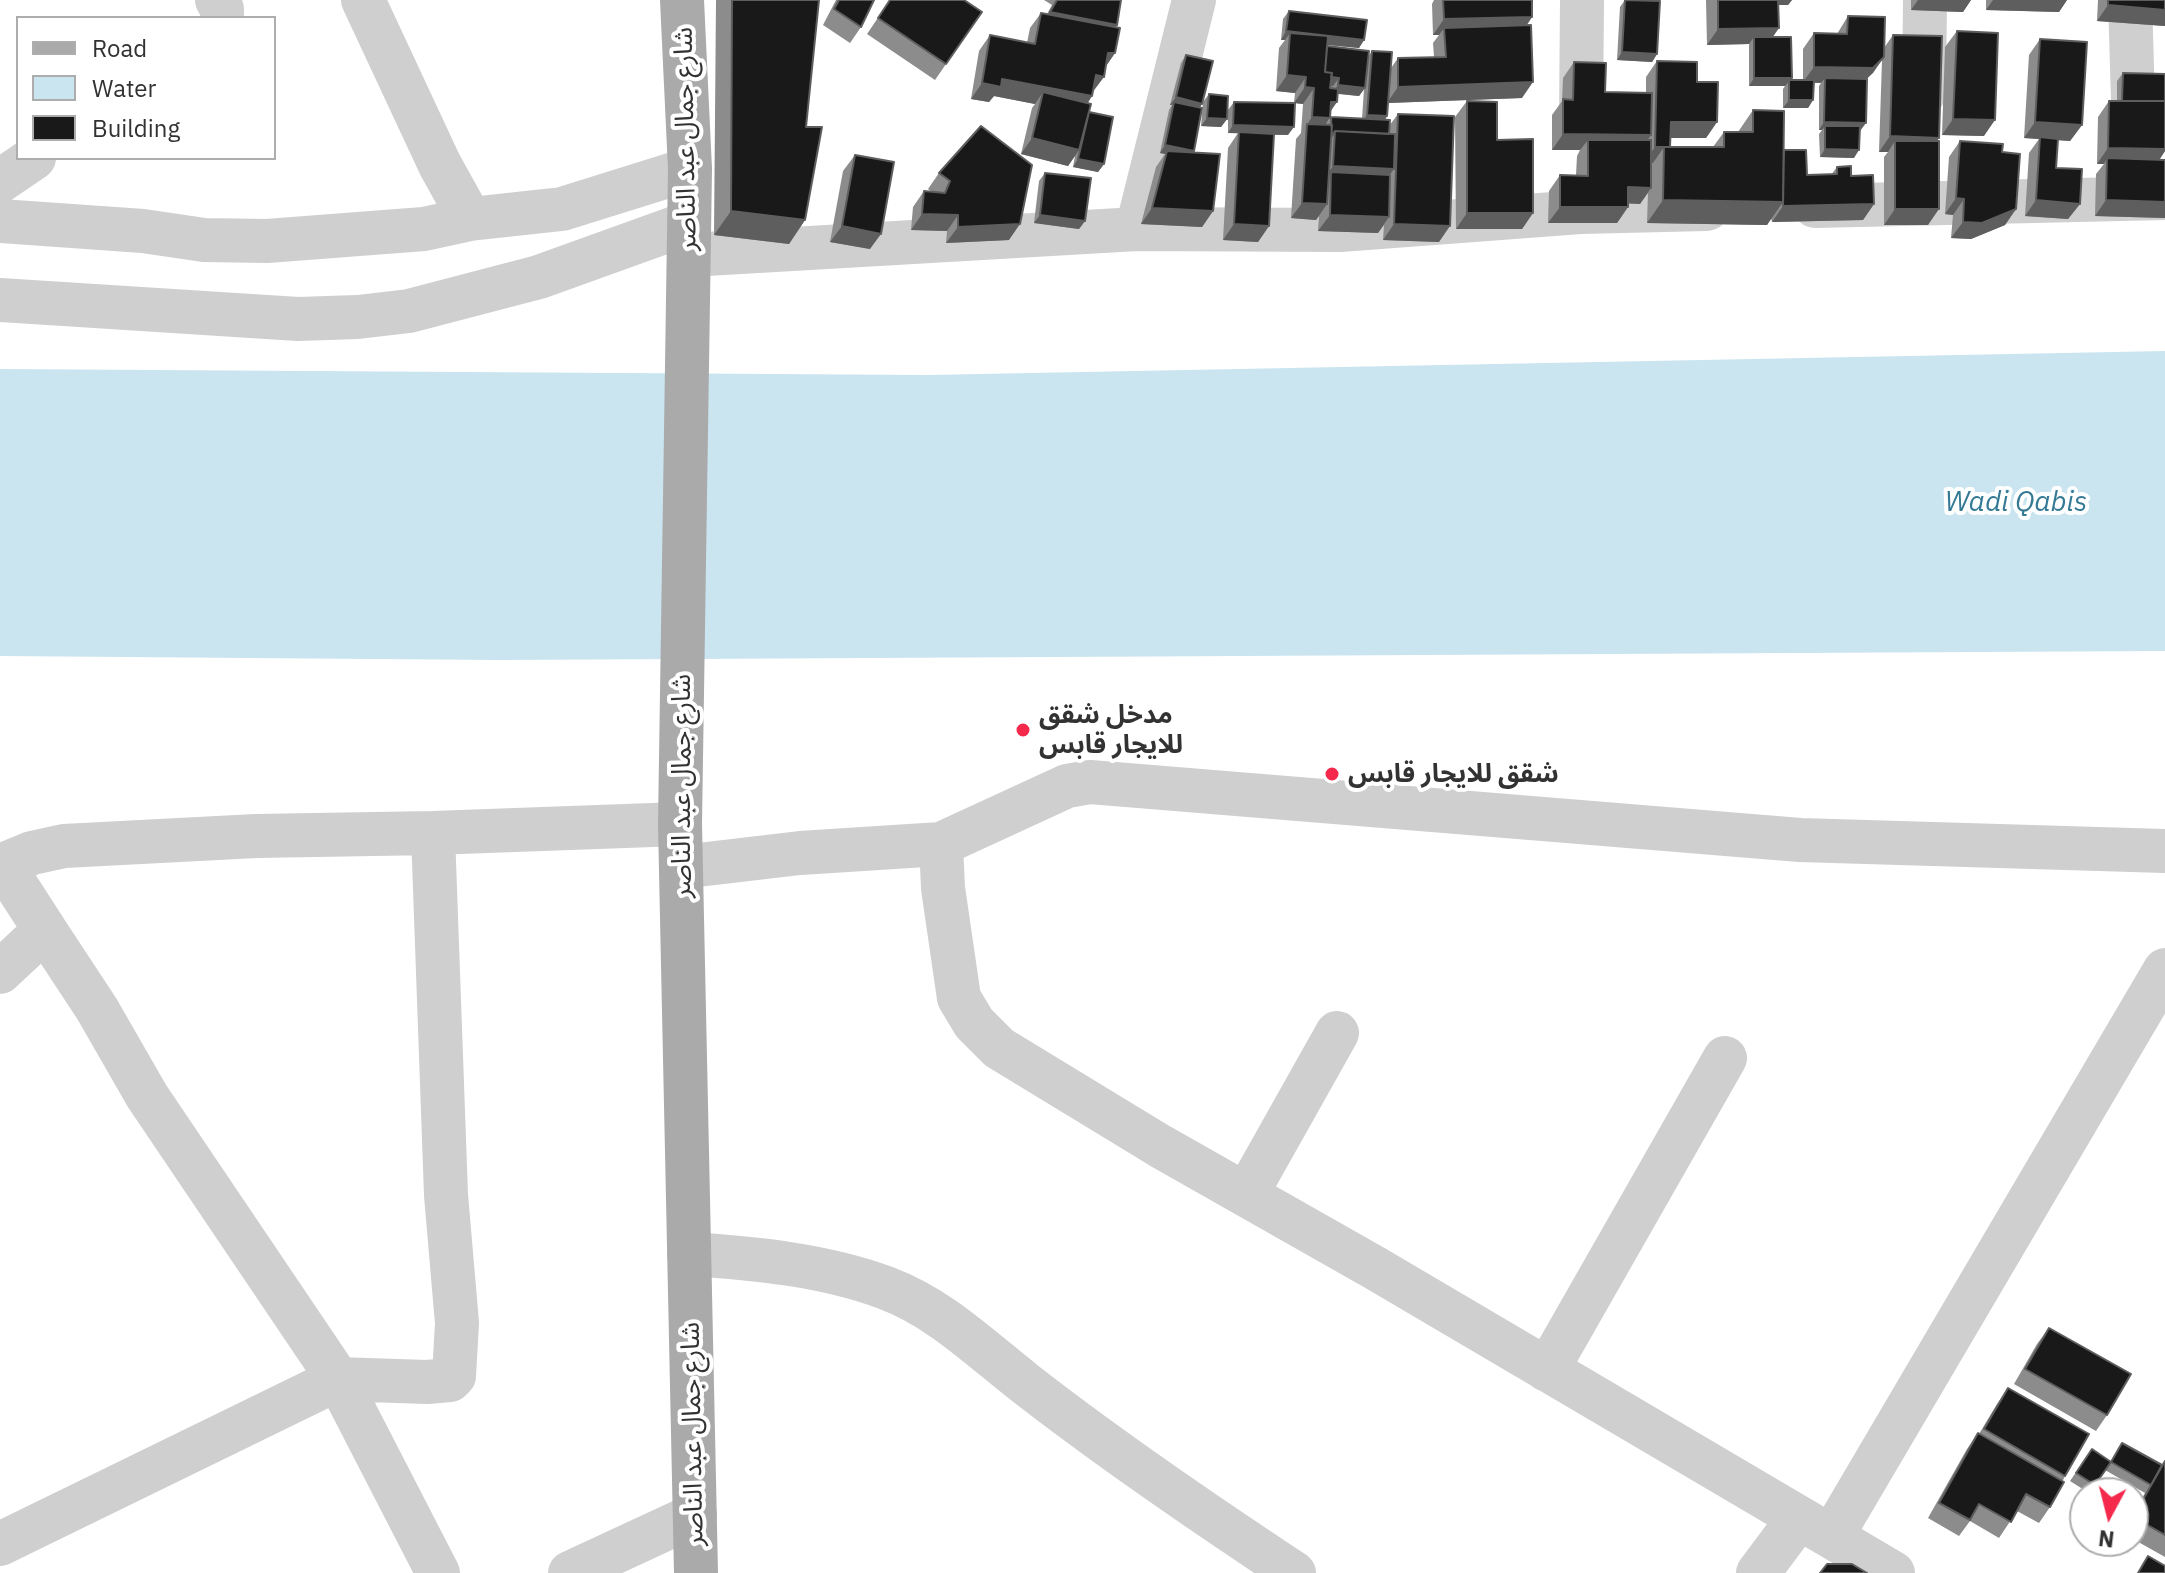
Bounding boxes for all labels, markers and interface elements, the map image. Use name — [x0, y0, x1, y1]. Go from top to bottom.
legend — [16, 16, 276, 160]
street label: شارع جمال عبد الناصر — [668, 27, 704, 251]
text: Road — [92, 32, 147, 64]
text: Water — [92, 72, 156, 104]
text: Building — [92, 112, 180, 144]
water label: Wadi Qabis — [1945, 486, 2087, 520]
street label: شارع جمال عبد الناصر — [666, 674, 698, 898]
place label: مدخل شقق للايجار قابس — [1039, 699, 1183, 760]
marker: مدخل شقق للايجار قابس — [1014, 721, 1032, 739]
place label: شقق للايجار قابس — [1348, 758, 1559, 790]
marker: شقق للايجار قابس — [1323, 765, 1341, 783]
street label: شارع جمال عبد الناصر — [675, 1322, 711, 1546]
north arrow — [2069, 1477, 2149, 1557]
text: N — [2097, 1524, 2116, 1555]

